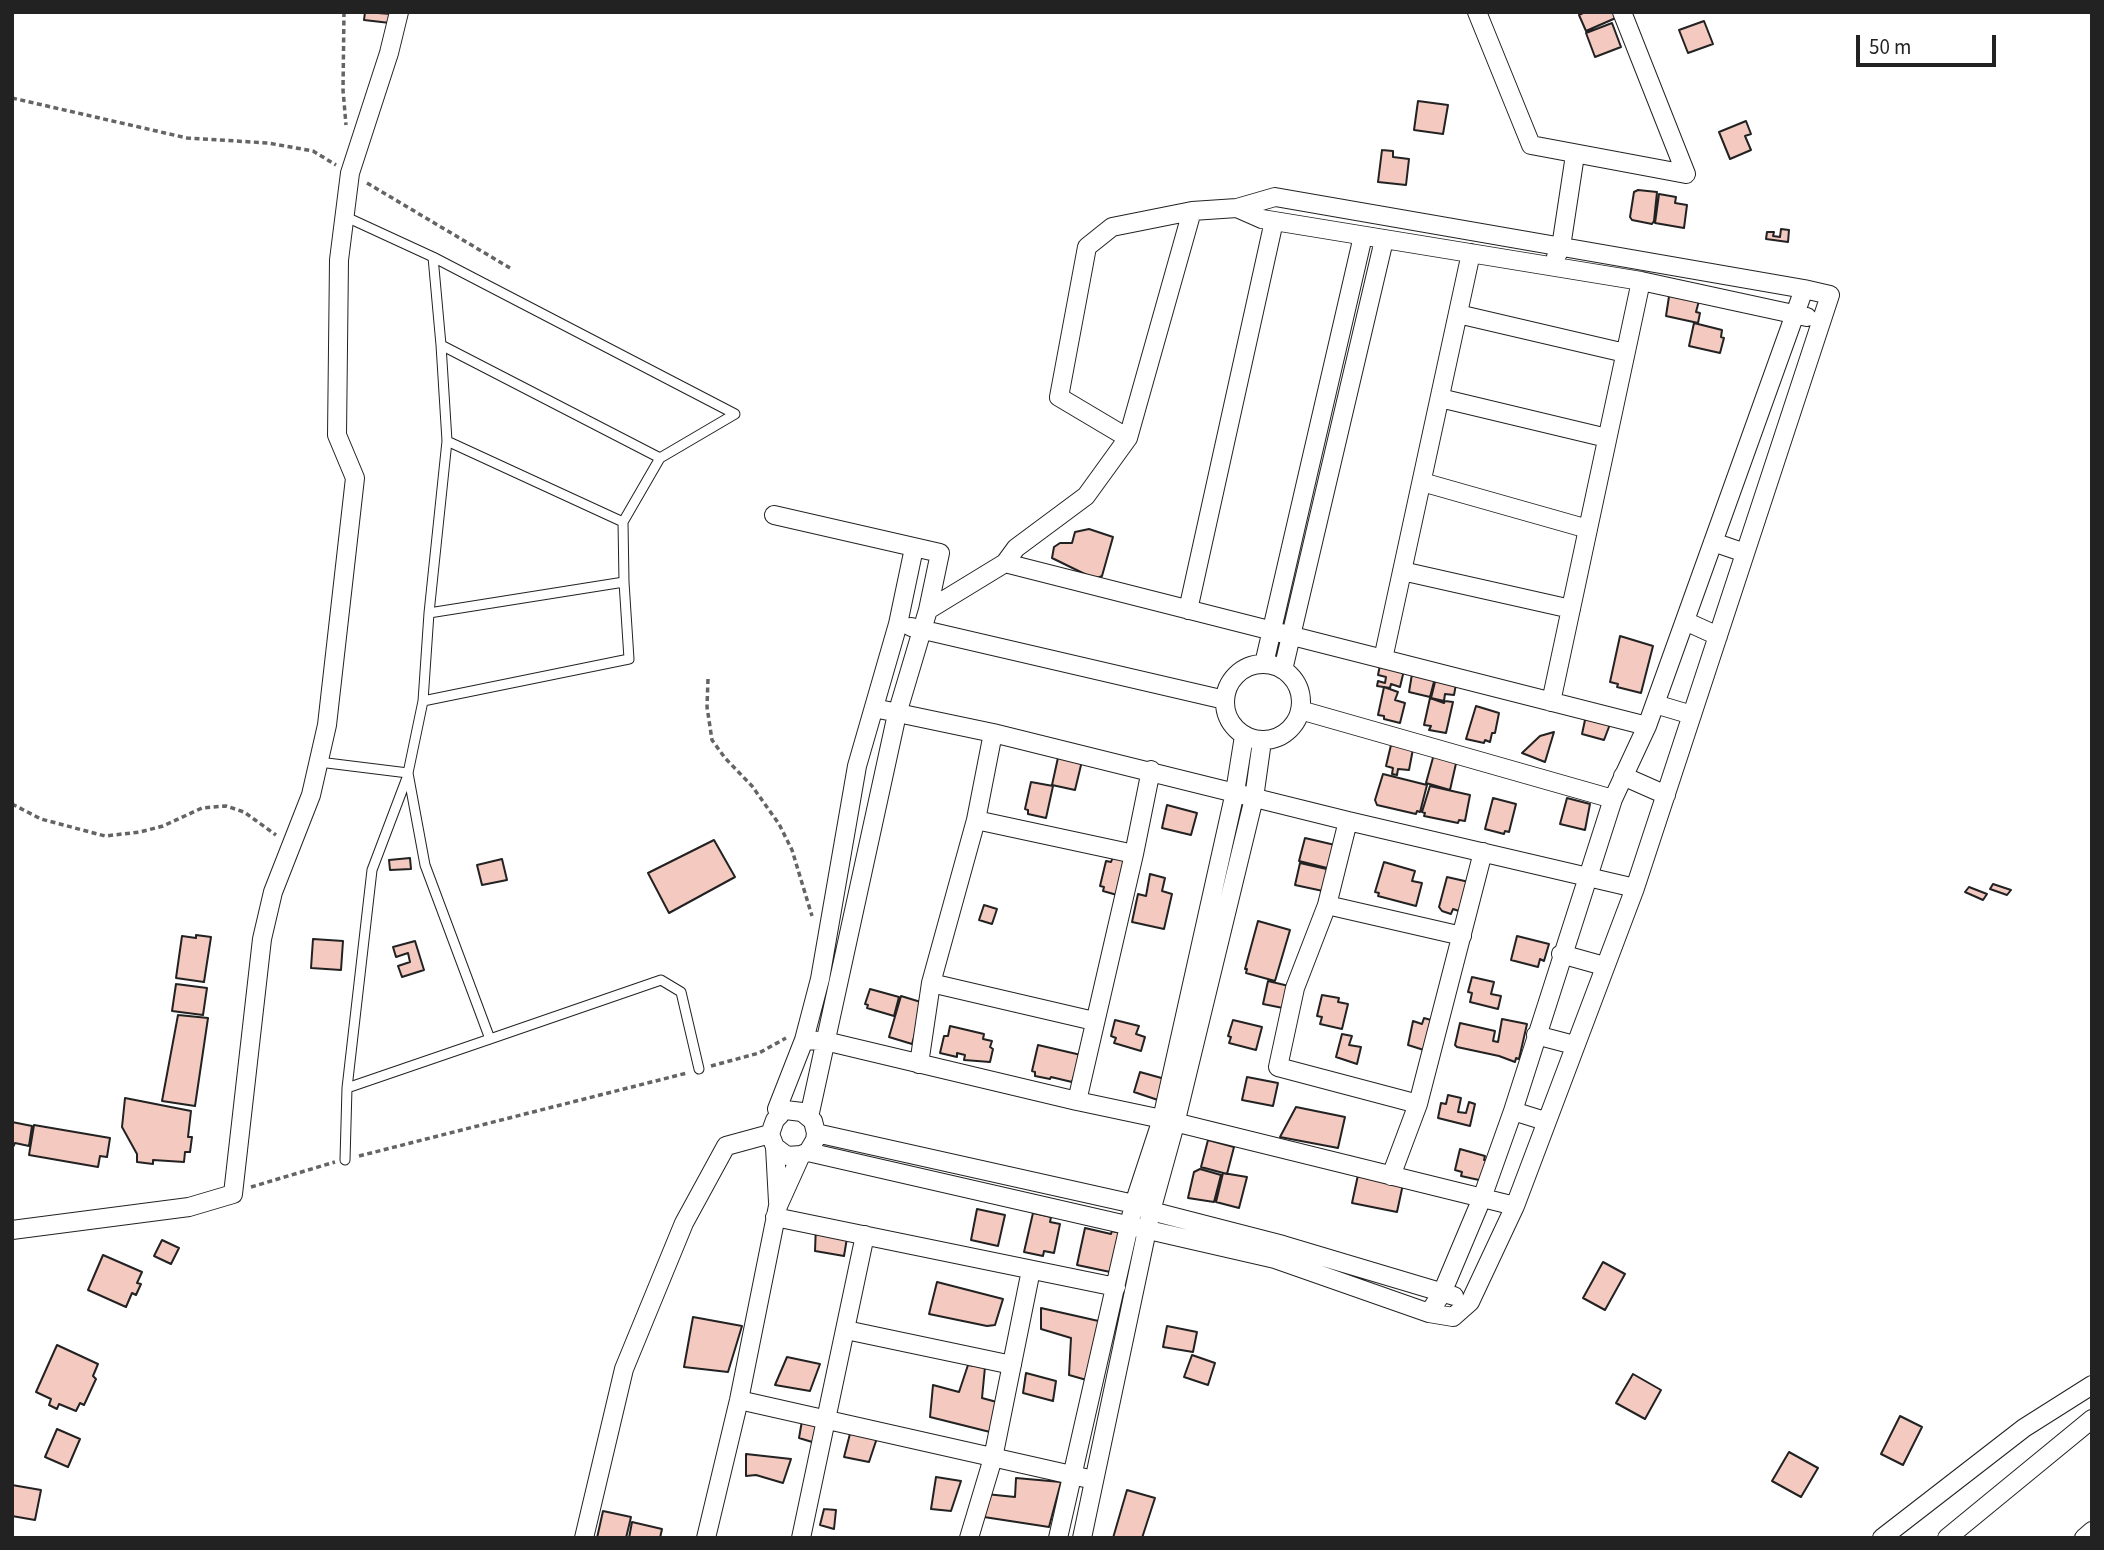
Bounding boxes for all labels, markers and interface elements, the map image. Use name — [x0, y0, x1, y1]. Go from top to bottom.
scale bar — [1859, 21, 1999, 65]
text: 50 m — [1869, 32, 1911, 62]

